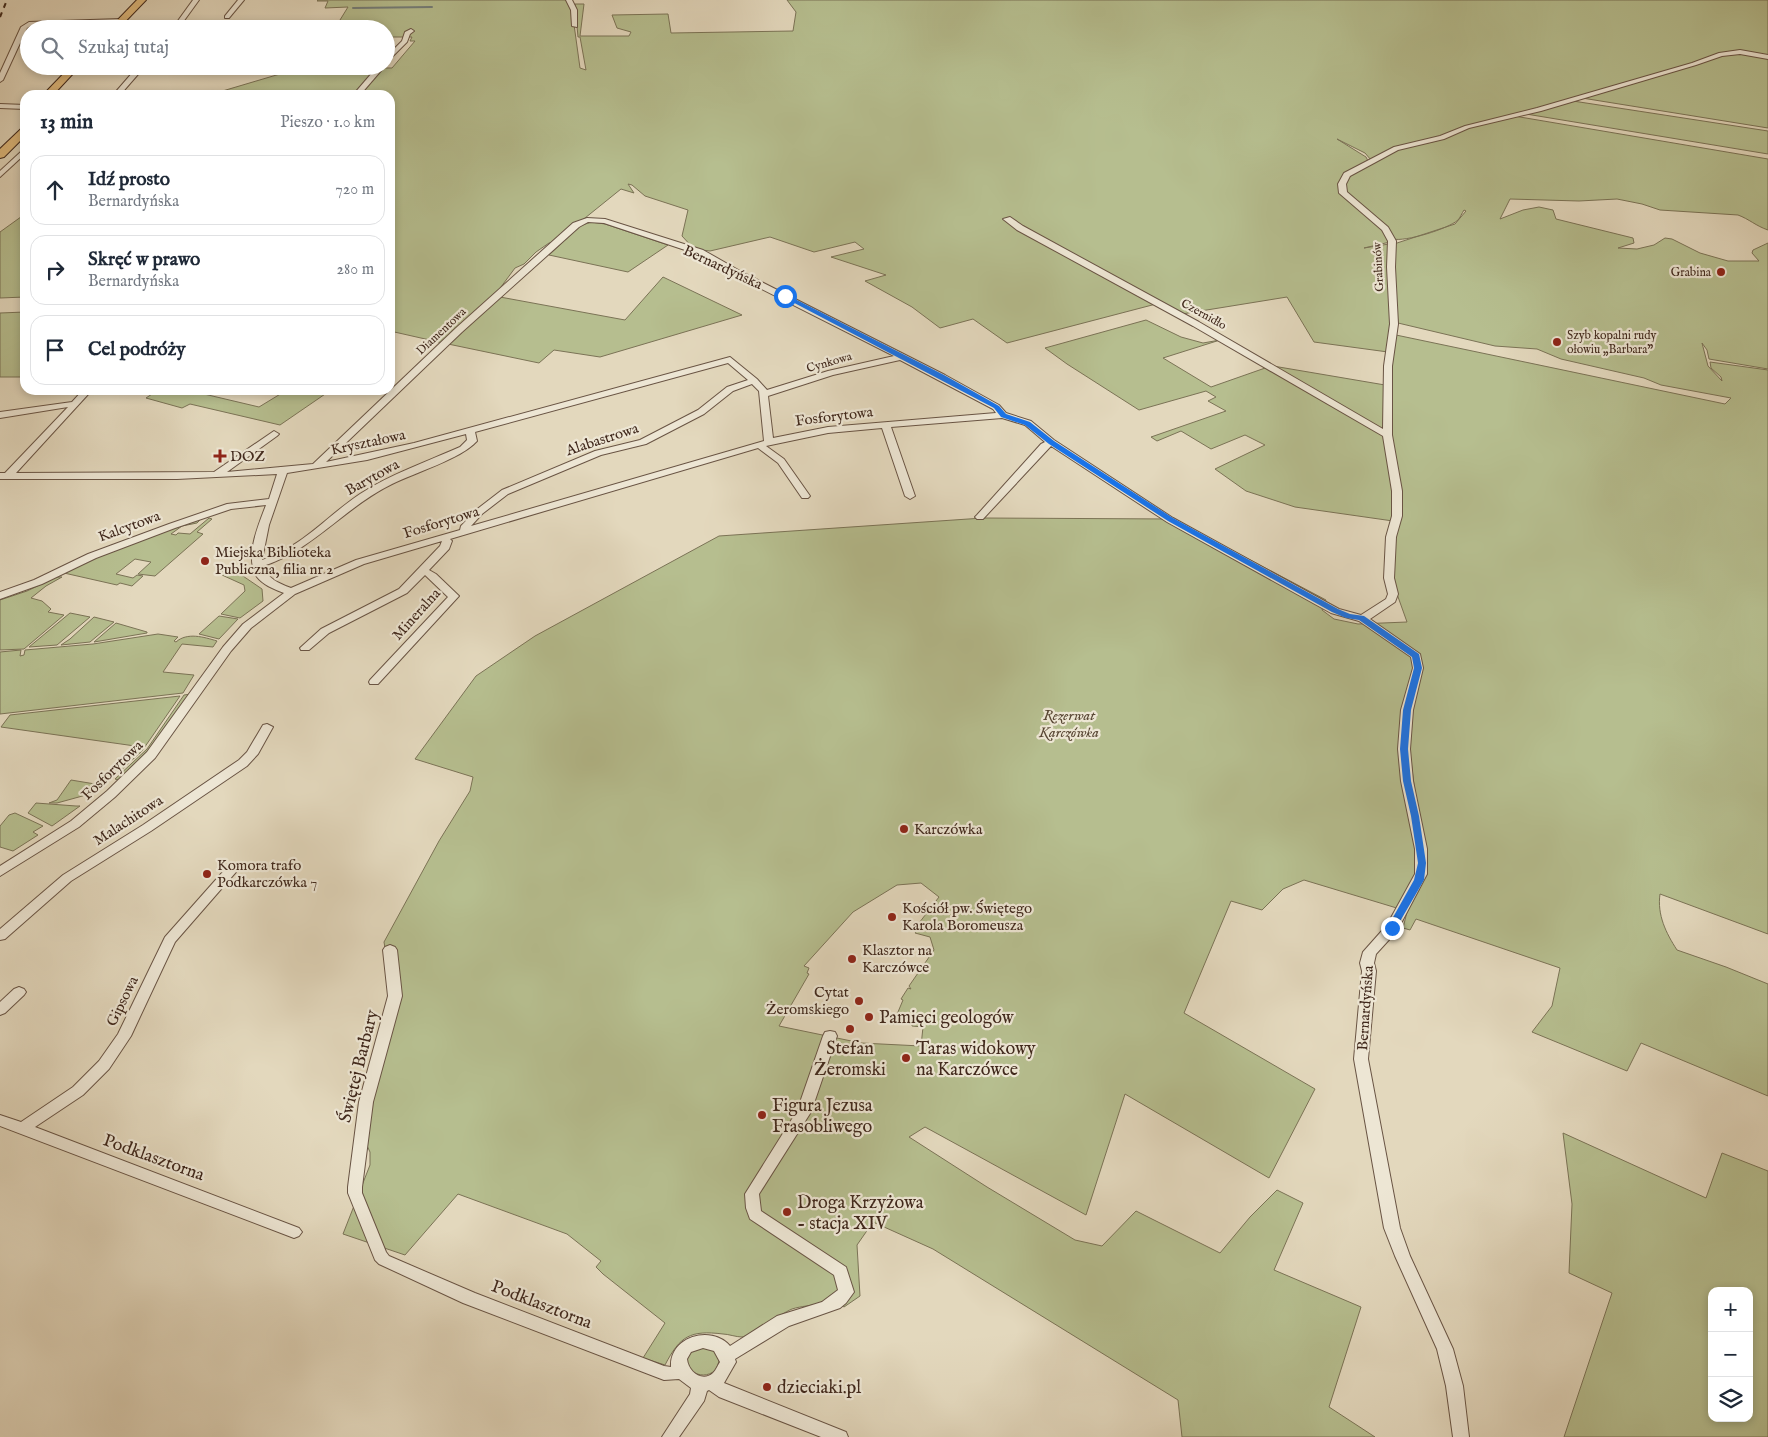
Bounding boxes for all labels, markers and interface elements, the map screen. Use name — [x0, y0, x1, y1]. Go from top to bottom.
search box — [20, 20, 395, 75]
icon: search — [38, 34, 66, 62]
text: Szukaj tutaj — [78, 36, 169, 60]
text: 13 min — [40, 109, 93, 136]
text: Pieszo · 1.0 km — [280, 113, 375, 133]
text: Idź prosto — [88, 168, 170, 192]
icon: ahead — [41, 176, 69, 204]
text: 720 m — [335, 180, 374, 200]
text: Bernardyńska — [88, 192, 179, 212]
street label: Bernardyńska — [680, 241, 766, 294]
street label: Grabinów — [1370, 241, 1387, 292]
text: Skręć w prawo — [88, 248, 200, 272]
icon: right — [41, 256, 69, 284]
text: 280 m — [337, 260, 374, 280]
place label: Grabina — [1671, 265, 1712, 280]
marker: Grabina — [1715, 266, 1727, 278]
text: Bernardyńska — [88, 272, 179, 292]
route start — [774, 285, 797, 308]
street label: Czernidło — [1178, 296, 1230, 333]
street label: Diamentowa — [413, 304, 470, 358]
place label: Szyb kopalni rudy ołowiu „Barbara” — [1567, 328, 1657, 357]
icon: arrive — [41, 336, 69, 364]
marker: Szyb kopalni rudy ołowiu „Barbara” — [1551, 336, 1563, 348]
text: Cel podróży — [88, 338, 186, 362]
street label: Cynkowa — [805, 349, 854, 376]
street label: Fosforytowa — [794, 402, 875, 431]
street label: Alabastrowa — [562, 419, 641, 460]
street label: Kryształowa — [329, 425, 408, 460]
place label: DOZ — [230, 447, 265, 466]
marker: DOZ — [214, 450, 226, 462]
street label: Barytowa — [342, 455, 403, 500]
street label: Fosforytowa — [401, 502, 482, 543]
street label: Kalcytowa — [96, 506, 163, 546]
place label: Miejska Biblioteka Publiczna, filia nr 2 — [215, 543, 333, 579]
marker: Miejska Biblioteka Publiczna, filia nr 2 — [199, 555, 211, 567]
street label: Mineralna — [388, 584, 445, 644]
park label: Rezerwat Karczówka — [1038, 706, 1099, 742]
street label: Fosforytowa — [78, 736, 148, 804]
street label: Malachitowa — [90, 791, 167, 850]
place label: Karczówka — [914, 820, 983, 839]
marker: Karczówka — [898, 823, 910, 835]
place label: Komora trafo Podkarczówka 7 — [217, 856, 317, 892]
marker: Komora trafo Podkarczówka 7 — [201, 868, 213, 880]
place label: Kościół pw. Świętego Karola Boromeusza — [902, 899, 1032, 935]
marker: Kościół pw. Świętego Karola Boromeusza — [886, 911, 898, 923]
route end — [1381, 917, 1404, 940]
place label: Klasztor na Karczówce — [862, 941, 933, 977]
marker: Klasztor na Karczówce — [846, 953, 858, 965]
street label: Bernardyńska — [1353, 964, 1378, 1051]
street label: Gipsowa — [102, 973, 143, 1029]
place label: Cytat Żeromskiego — [766, 983, 849, 1019]
marker: Cytat Żeromskiego — [853, 995, 865, 1007]
street label: Świętej Barbary — [332, 1007, 385, 1125]
place label: Pamięci geologów — [879, 1007, 1015, 1030]
marker: Pamięci geologów — [863, 1011, 875, 1023]
marker: Stefan Żeromski — [844, 1023, 856, 1035]
place label: Stefan Żeromski — [814, 1038, 886, 1082]
place label: Taras widokowy na Karczówce — [916, 1038, 1036, 1082]
marker: Taras widokowy na Karczówce — [900, 1052, 912, 1064]
place label: Figura Jezusa Frasobliwego — [772, 1095, 873, 1139]
marker: Figura Jezusa Frasobliwego — [756, 1109, 768, 1121]
street label: Podklasztorna — [100, 1129, 207, 1187]
place label: Droga Krzyżowa - stacja XIV — [797, 1192, 924, 1236]
marker: Droga Krzyżowa - stacja XIV — [781, 1206, 793, 1218]
street label: Podklasztorna — [488, 1276, 595, 1335]
map controls — [1708, 1287, 1753, 1422]
button: + — [1708, 1287, 1753, 1332]
button: − — [1708, 1332, 1753, 1377]
place label: dzieciaki.pl — [777, 1377, 861, 1400]
button: layers — [1708, 1377, 1753, 1422]
marker: dzieciaki.pl — [761, 1381, 773, 1393]

